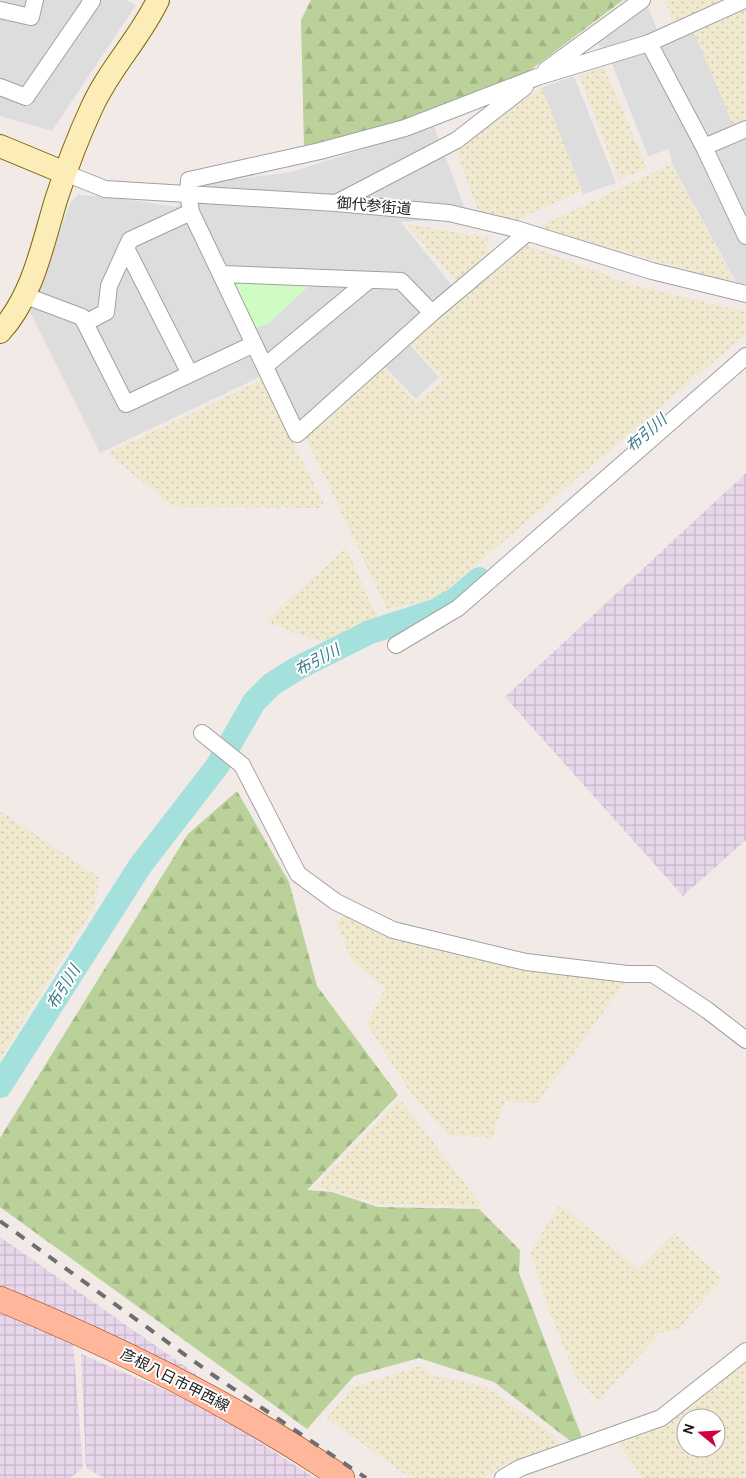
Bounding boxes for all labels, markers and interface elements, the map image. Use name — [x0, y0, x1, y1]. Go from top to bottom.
street label: 御代参街道 — [336, 194, 412, 218]
water label: 布引川 — [622, 409, 672, 456]
water label: 布引川 — [291, 639, 344, 680]
water label: 布引川 — [42, 960, 85, 1012]
street label: 彦根八日市甲西線 — [117, 1345, 233, 1415]
north arrow — [676, 1408, 726, 1458]
text: N — [679, 1421, 699, 1436]

